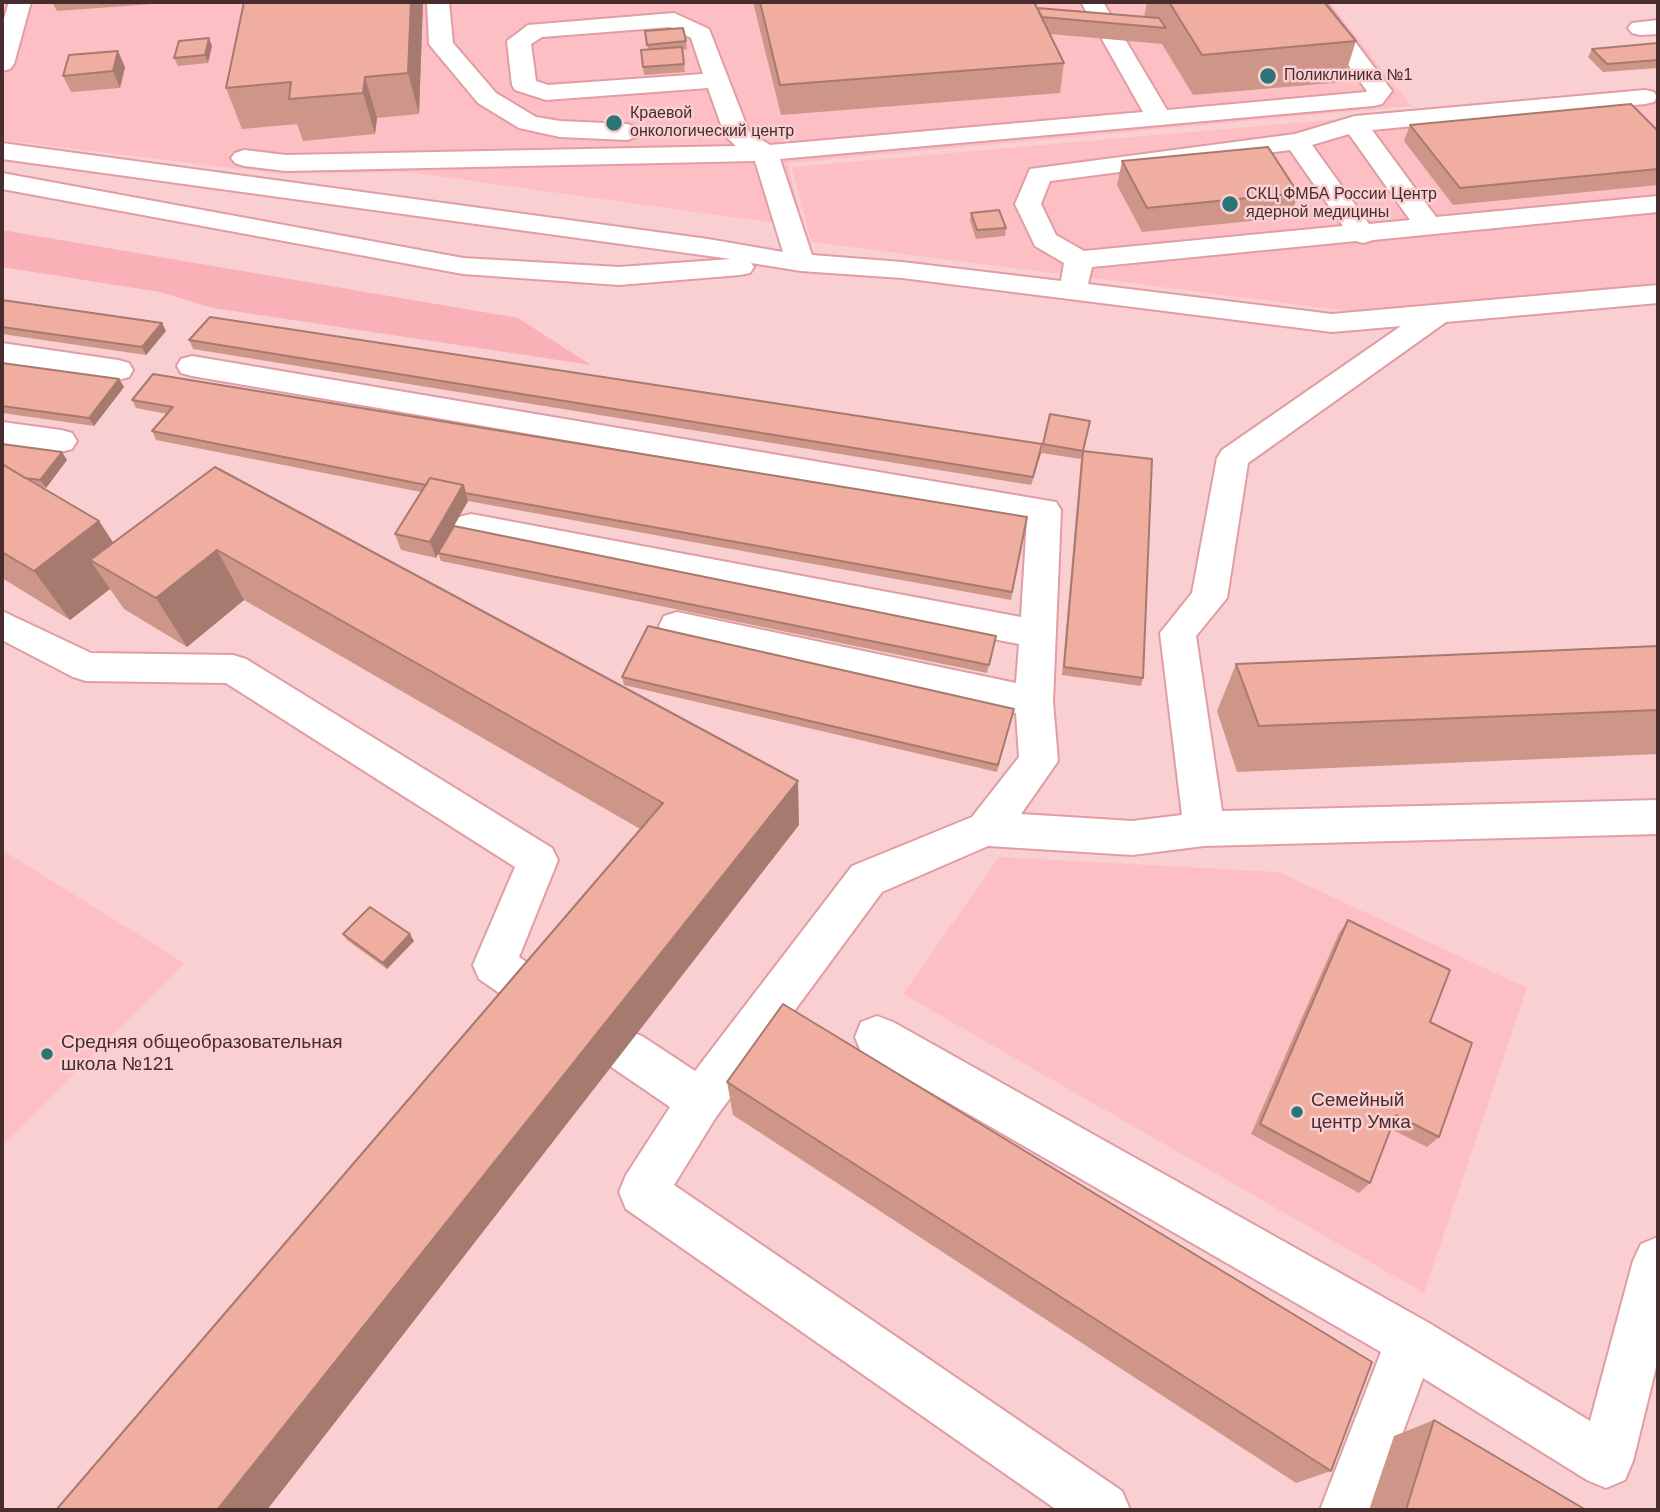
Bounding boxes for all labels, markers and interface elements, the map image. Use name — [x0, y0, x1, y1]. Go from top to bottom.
marker: Поликлиника №1 — [1258, 66, 1278, 86]
place label: Поликлиника №1 — [1284, 66, 1412, 86]
place label: Краевой онкологический центр — [630, 104, 794, 142]
marker: Краевой онкологический центр — [604, 113, 624, 133]
place label: СКЦ ФМБА России Центр ядерной медицины — [1246, 185, 1437, 223]
marker: СКЦ ФМБА России Центр ядерной медицины — [1220, 194, 1240, 214]
place label: Средняя общеобразовательная школа №121 — [61, 1032, 343, 1076]
marker: Средняя общеобразовательная школа №121 — [39, 1046, 55, 1062]
place label: Семейный центр Умка — [1311, 1090, 1411, 1134]
marker: Семейный центр Умка — [1289, 1104, 1305, 1120]

